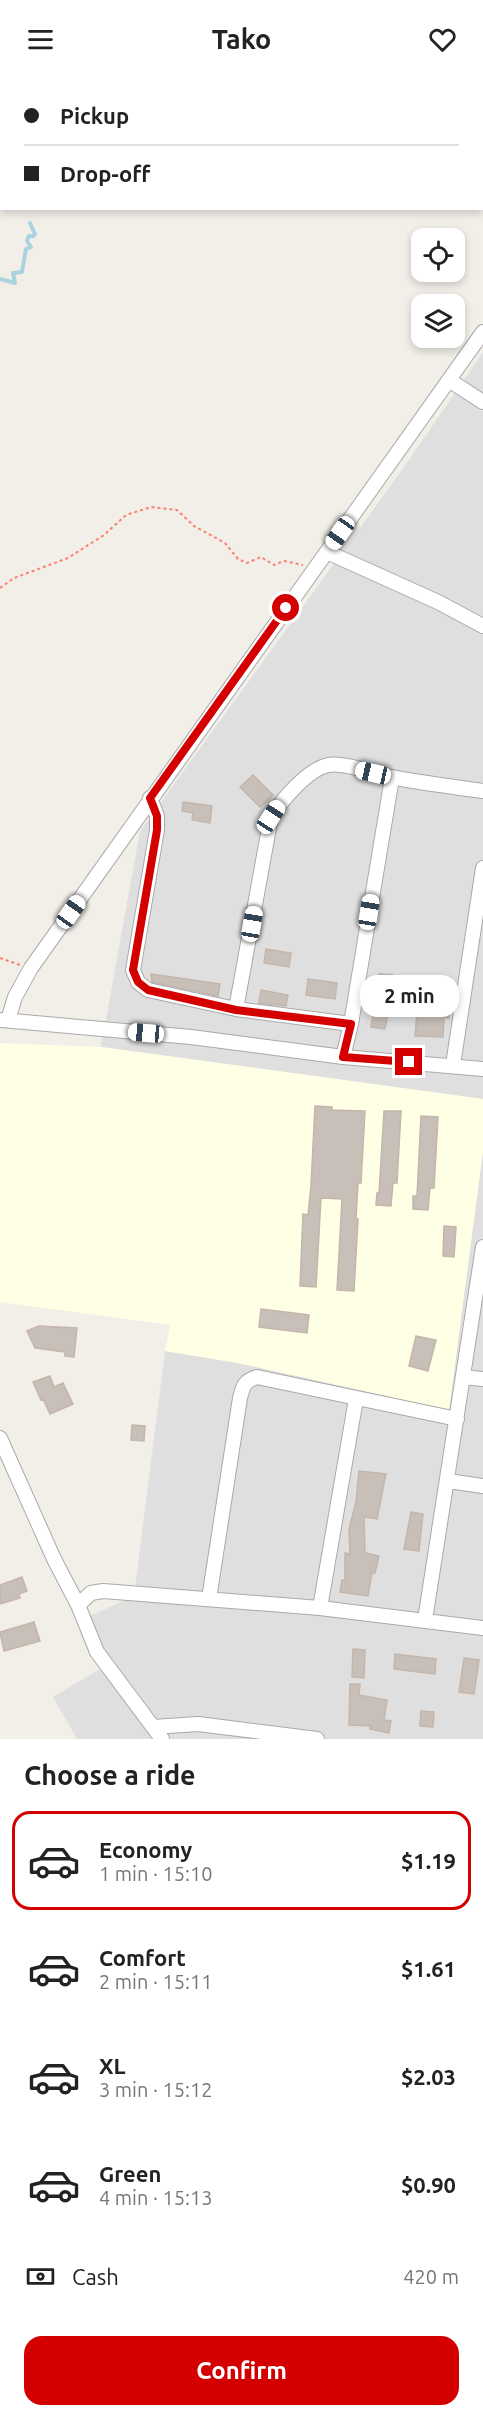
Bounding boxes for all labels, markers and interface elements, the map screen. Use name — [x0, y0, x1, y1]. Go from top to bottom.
icon: menu — [24, 23, 57, 56]
icon: heart — [426, 23, 459, 56]
text: Tako — [212, 24, 271, 54]
text: Pickup — [60, 103, 129, 128]
text: Drop-off — [60, 161, 150, 186]
map controls — [411, 228, 465, 348]
button: locate — [411, 228, 465, 282]
button: layers — [411, 294, 465, 348]
car — [322, 513, 358, 553]
route start — [272, 594, 299, 621]
car — [353, 760, 393, 786]
car — [254, 797, 288, 837]
car — [53, 892, 89, 932]
car — [357, 893, 381, 931]
car — [240, 905, 264, 943]
callout: 2 min — [360, 975, 458, 1017]
text: 2 min — [384, 984, 435, 1007]
car — [127, 1022, 165, 1044]
route end — [395, 1048, 422, 1075]
text: Choose a ride — [24, 1760, 196, 1790]
icon: car — [27, 1834, 81, 1888]
text: Economy — [99, 1837, 192, 1862]
text: $1.19 — [401, 1848, 456, 1873]
text: 1 min · 15:10 — [99, 1862, 213, 1885]
icon: car — [27, 1942, 81, 1996]
text: Comfort — [99, 1945, 186, 1970]
text: $1.61 — [401, 1956, 456, 1981]
text: 2 min · 15:11 — [99, 1970, 213, 1993]
icon: car — [27, 2050, 81, 2104]
text: XL — [99, 2053, 126, 2078]
text: $2.03 — [401, 2064, 456, 2089]
text: 3 min · 15:12 — [99, 2078, 213, 2101]
icon: car — [27, 2158, 81, 2212]
text: Green — [99, 2161, 161, 2186]
text: $0.90 — [401, 2172, 456, 2197]
text: 4 min · 15:13 — [99, 2186, 213, 2209]
icon: cash — [24, 2260, 57, 2293]
text: Cash — [72, 2264, 119, 2289]
text: 420 m — [403, 2265, 459, 2288]
button: Confirm — [24, 2336, 459, 2405]

